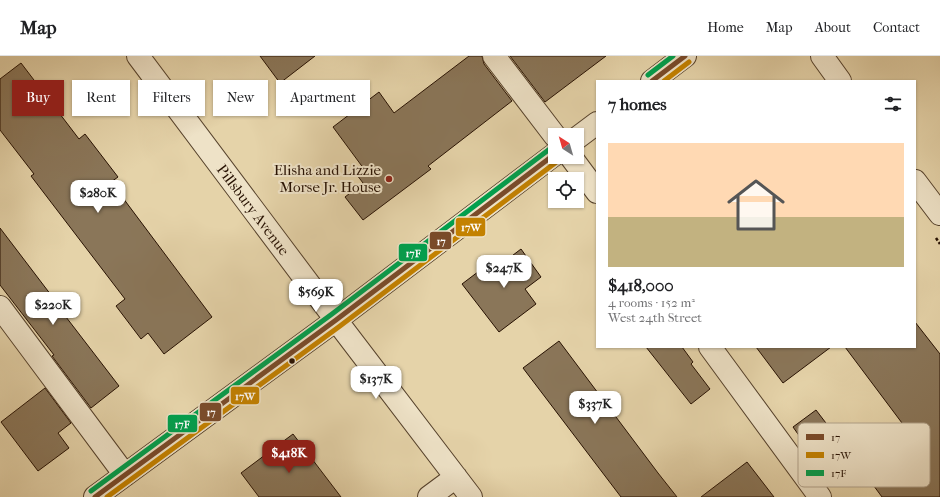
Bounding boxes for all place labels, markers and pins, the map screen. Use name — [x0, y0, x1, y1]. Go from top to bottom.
place label: Elisha and Lizzie Morse Jr. House — [274, 161, 382, 196]
marker: Elisha and Lizzie Morse Jr. House — [384, 174, 394, 184]
pin: $280K — [70, 180, 126, 214]
pin: $247K — [476, 255, 532, 289]
pin: $569K — [288, 279, 344, 313]
pin: $220K — [25, 292, 81, 326]
unlabelled marker — [287, 356, 297, 366]
pin: $137K — [348, 366, 404, 400]
pin: $337K — [567, 391, 623, 425]
pin: $418K — [261, 440, 317, 474]

